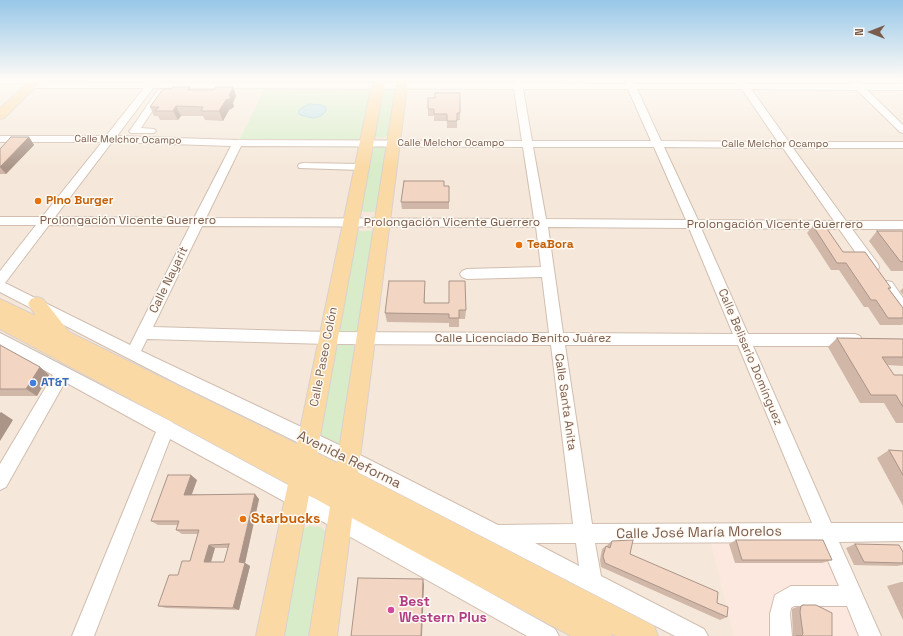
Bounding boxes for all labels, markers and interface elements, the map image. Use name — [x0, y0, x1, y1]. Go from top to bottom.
north arrow — [851, 12, 891, 52]
text: N — [852, 28, 866, 36]
street label: Calle Melchor Ocampo — [74, 133, 182, 147]
street label: Calle Melchor Ocampo — [398, 137, 504, 149]
street label: Calle Melchor Ocampo — [722, 138, 828, 150]
place label: Pino Burger — [46, 194, 113, 208]
marker: Pino Burger — [33, 196, 43, 206]
street label: Prolongación Vicente Guerrero — [40, 214, 216, 228]
street label: Prolongación Vicente Guerrero — [364, 216, 540, 230]
street label: Prolongación Vicente Guerrero — [687, 218, 863, 232]
place label: TeaBora — [527, 238, 574, 252]
marker: TeaBora — [514, 240, 524, 250]
street label: Calle Nayarit — [147, 244, 191, 316]
street label: Calle Belisario Domínguez — [715, 287, 785, 427]
street label: Calle Paseo Colón — [307, 306, 341, 408]
street label: Calle Licenciado Benito Juárez — [435, 332, 611, 346]
street label: Calle Santa Anita — [551, 353, 579, 451]
place label: AT&T — [41, 376, 69, 390]
marker: AT&T — [28, 378, 38, 388]
street label: Avenida Reforma — [294, 428, 404, 492]
place label: Starbucks — [251, 511, 320, 527]
marker: Starbucks — [238, 514, 248, 524]
street label: Calle José María Morelos — [616, 523, 782, 543]
place label: Best Western Plus — [399, 594, 487, 626]
marker: Best Western Plus — [386, 605, 396, 615]

